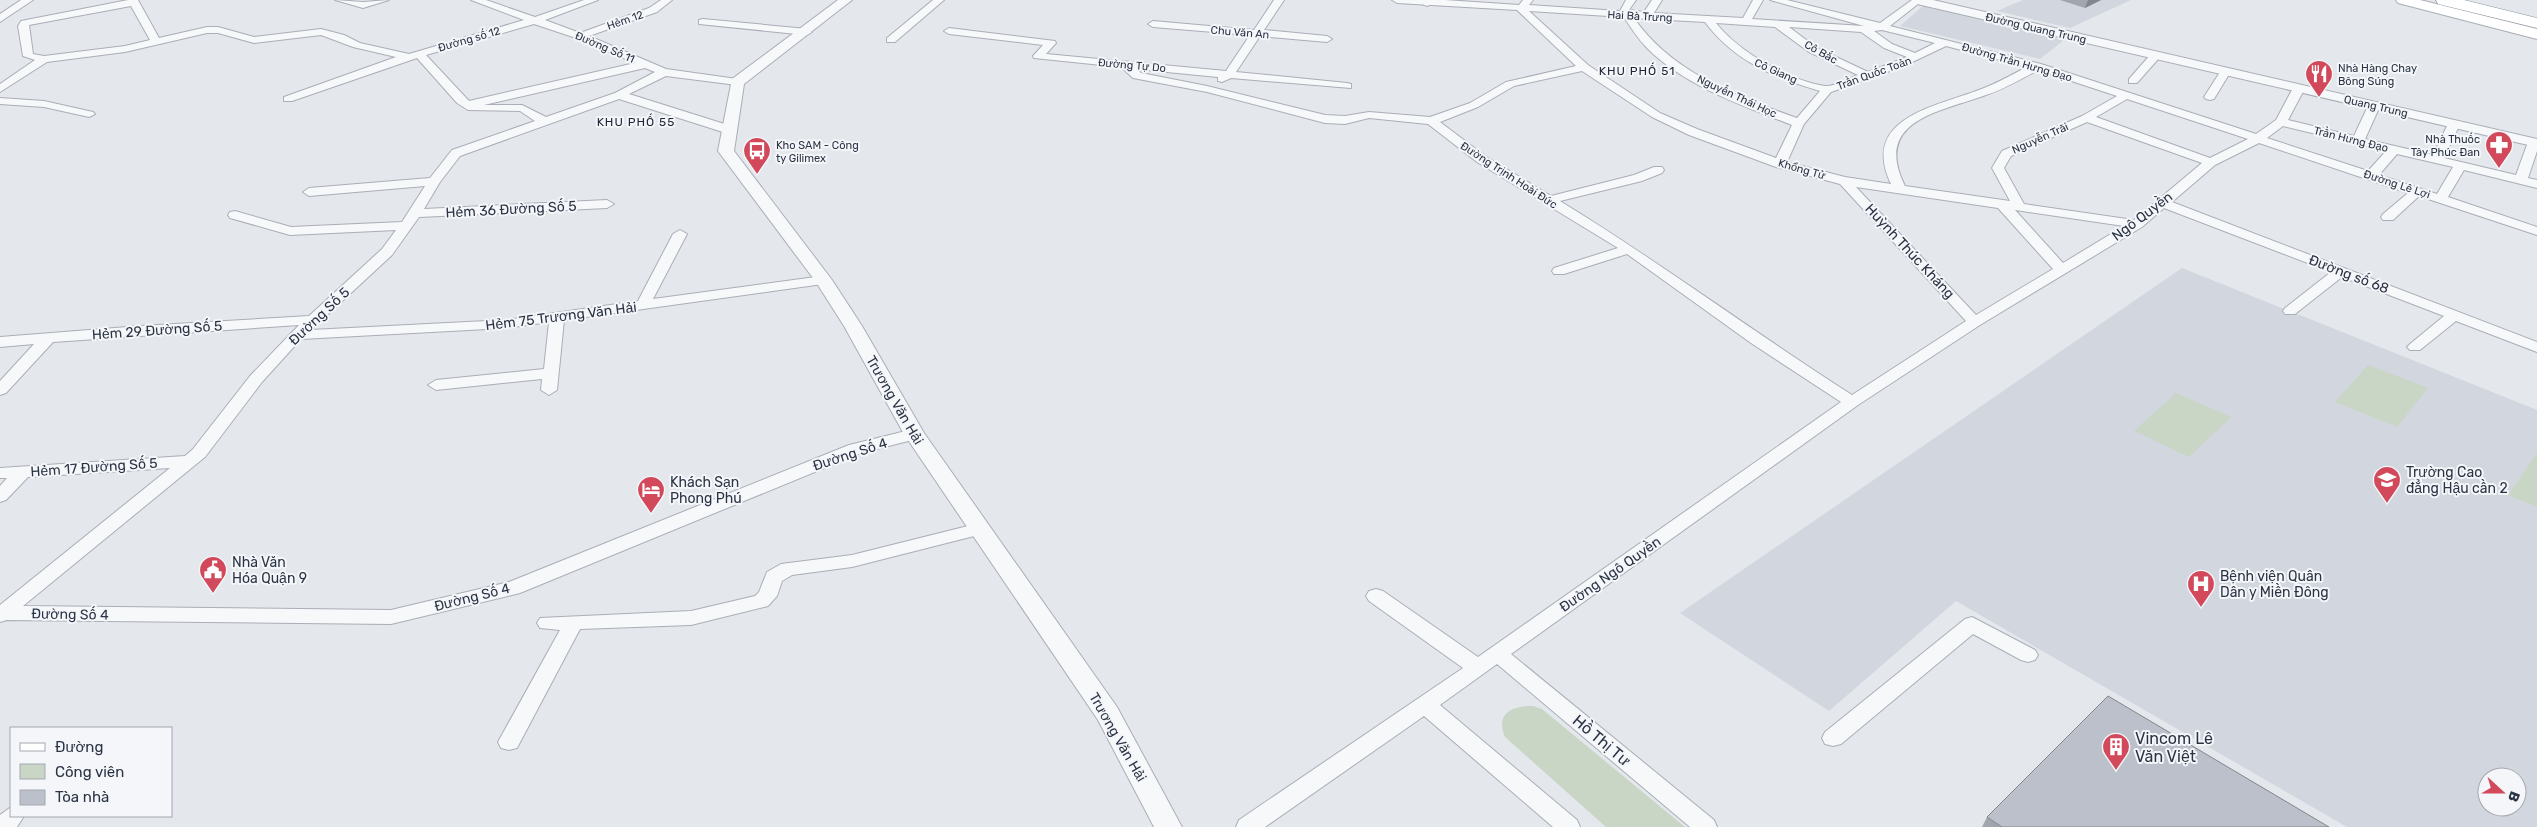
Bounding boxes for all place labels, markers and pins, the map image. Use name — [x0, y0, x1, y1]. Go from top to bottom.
restaurant icon: Nhà Hàng Chay Bông Súng — [2304, 59, 2334, 98]
place label: Nhà Hàng Chay Bông Súng — [2338, 62, 2417, 88]
pharmacy icon: Nhà Thuốc Tây Phúc Đan — [2484, 130, 2514, 169]
place label: Nhà Thuốc Tây Phúc Đan — [2411, 132, 2480, 159]
bus stop icon: Kho SAM - Công ty Gilimex — [742, 136, 772, 175]
place label: Kho SAM - Công ty Gilimex — [776, 139, 859, 165]
place label: Trường Cao đẳng Hậu cần 2 — [2406, 464, 2508, 497]
school or university icon: Trường Cao đẳng Hậu cần 2 — [2372, 465, 2402, 504]
place label: Khách Sạn Phong Phú — [670, 474, 742, 507]
hotel icon: Khách Sạn Phong Phú — [636, 475, 666, 514]
place label: Nhà Văn Hóa Quận 9 — [232, 554, 307, 587]
public building icon: Nhà Văn Hóa Quận 9 — [198, 555, 228, 594]
place label: Bệnh viện Quân Dân y Miền Đông — [2220, 568, 2329, 601]
hospital icon: Bệnh viện Quân Dân y Miền Đông — [2186, 569, 2216, 608]
place label: Vincom Lê Văn Việt — [2135, 729, 2213, 766]
building icon: Vincom Lê Văn Việt — [2101, 732, 2131, 771]

